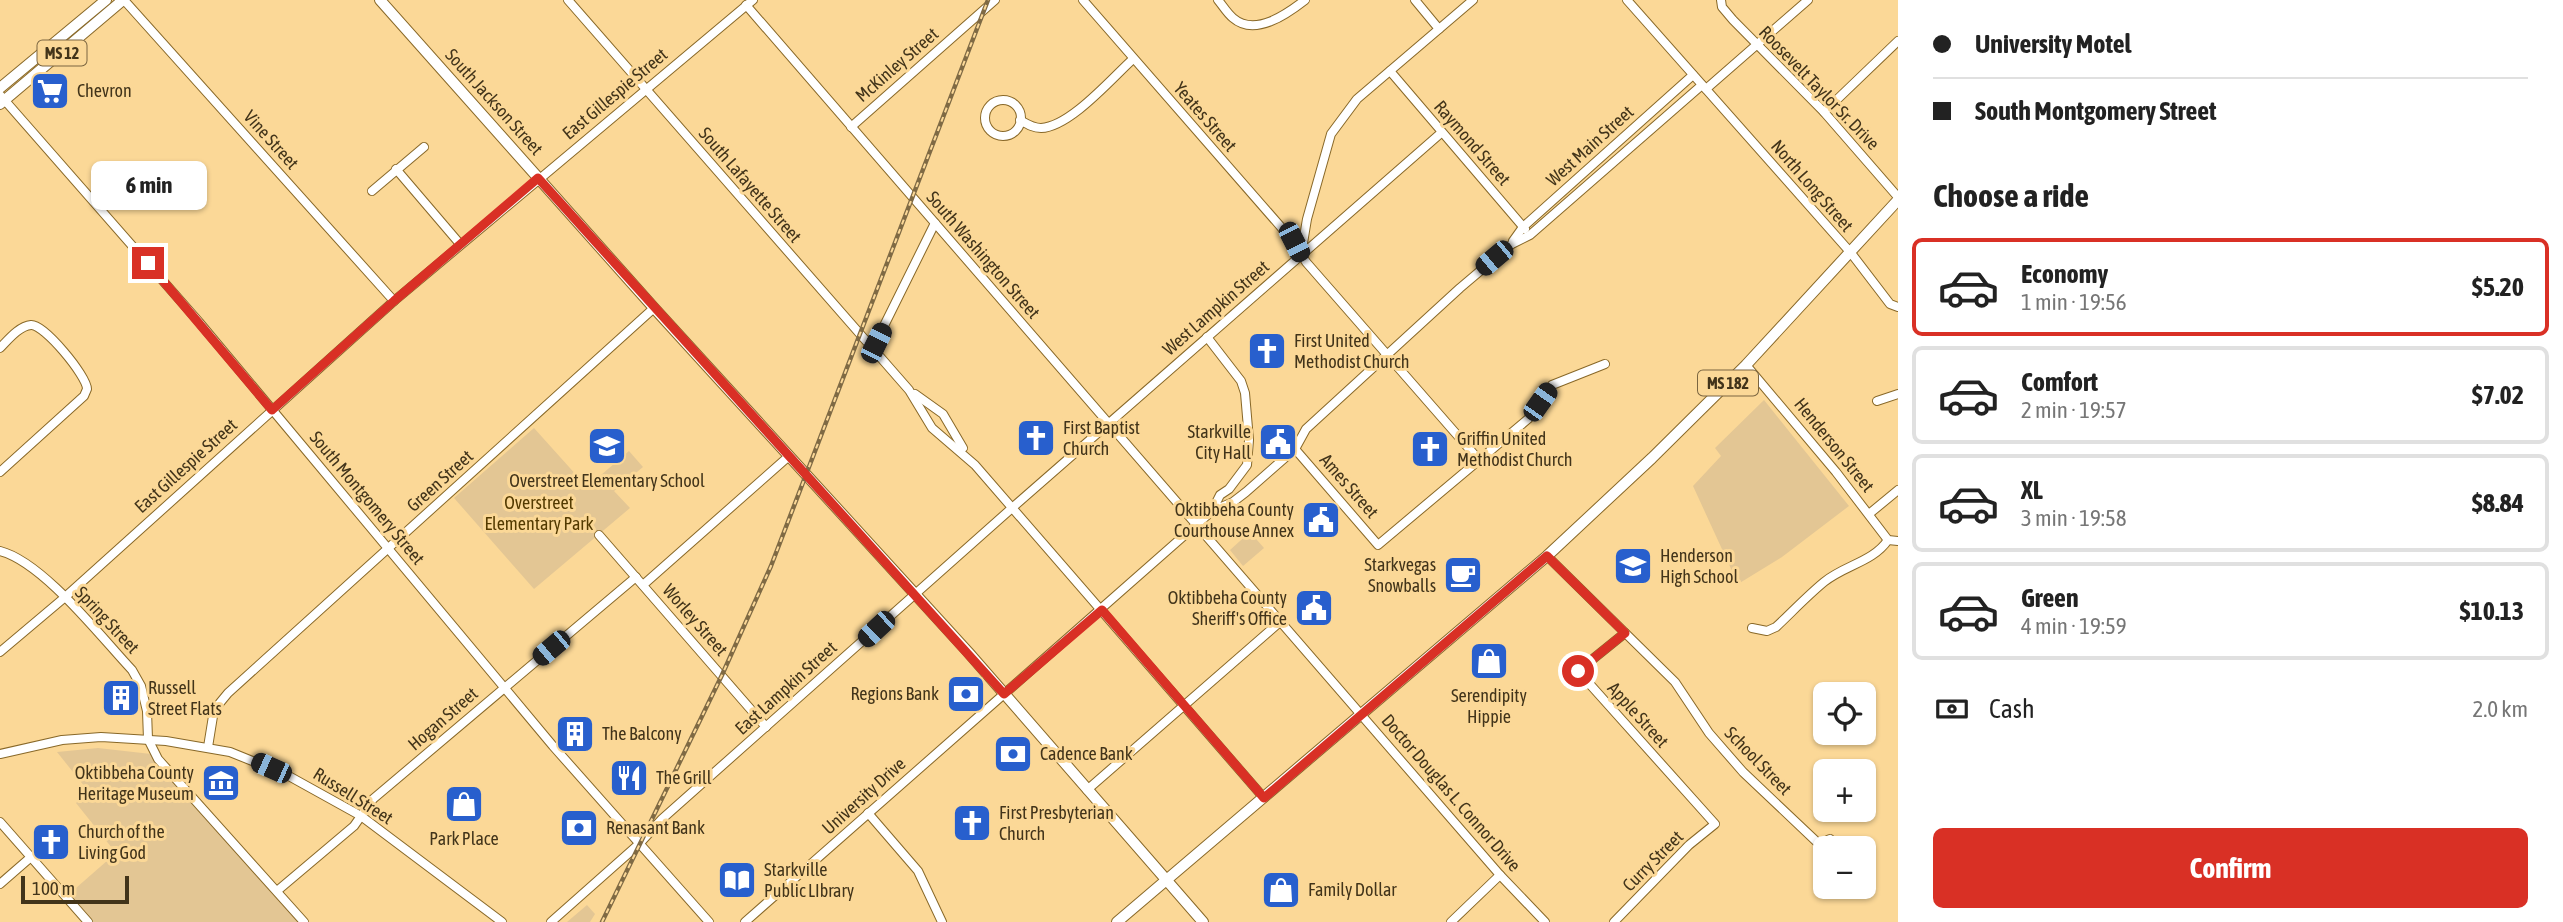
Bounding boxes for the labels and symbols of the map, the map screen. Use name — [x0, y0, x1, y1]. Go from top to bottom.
street label: Roosevelt Taylor Sr. Drive — [1755, 21, 1884, 154]
street label: McKinley Street — [851, 23, 942, 106]
road number: MS 12 — [38, 40, 86, 66]
street label: South Jackson Street — [441, 44, 547, 159]
street label: East Gillespie Street — [558, 44, 671, 144]
supermarket icon: Chevron — [29, 70, 71, 112]
street label: Yeates Street — [1170, 78, 1241, 156]
place label: Chevron — [77, 80, 132, 101]
street label: Raymond Street — [1430, 96, 1515, 189]
street label: West Main Street — [1542, 101, 1638, 190]
street label: Vine Street — [240, 106, 303, 173]
street label: South Lafayette Street — [695, 123, 806, 246]
street label: North Long Street — [1767, 136, 1858, 236]
callout: 6 min — [90, 162, 206, 210]
street label: South Washington Street — [922, 187, 1044, 323]
car — [1276, 219, 1313, 265]
car — [1472, 236, 1517, 280]
route end — [132, 247, 164, 279]
street label: West Lampkin Street — [1158, 256, 1273, 359]
car — [858, 320, 895, 366]
church icon: First United Methodist Church — [1246, 330, 1288, 372]
place label: First United Methodist Church — [1294, 330, 1410, 372]
road number: MS 182 — [1698, 370, 1758, 396]
car — [1520, 379, 1561, 425]
street label: Henderson Street — [1790, 393, 1879, 496]
street label: East Gillespie Street — [130, 414, 241, 517]
church icon: First Baptist Church — [1015, 417, 1057, 459]
place label: First Baptist Church — [1063, 417, 1140, 459]
place label: Starkville City Hall — [1188, 421, 1251, 463]
public building icon: Starkville City Hall — [1257, 421, 1299, 463]
school or university icon: Overstreet Elementary School — [586, 425, 628, 467]
street label: South Montgomery Street — [306, 427, 429, 568]
church icon: Griffin United Methodist Church — [1409, 428, 1451, 470]
place label: Griffin United Methodist Church — [1457, 428, 1573, 470]
street label: Green Street — [402, 445, 477, 516]
street label: Ames Street — [1316, 449, 1383, 522]
place label: Overstreet Elementary School — [509, 470, 705, 491]
park label: Overstreet Elementary Park — [484, 492, 594, 534]
place label: Oktibbeha County Courthouse Annex — [1174, 499, 1294, 541]
public building icon: Oktibbeha County Courthouse Annex — [1300, 499, 1342, 541]
school or university icon: Henderson High School — [1612, 545, 1654, 587]
place label: Henderson High School — [1660, 545, 1738, 587]
place label: Starkvegas Snowballs — [1364, 554, 1436, 596]
cafe icon: Starkvegas Snowballs — [1442, 554, 1484, 596]
street label: Worley Street — [659, 579, 732, 660]
street label: Spring Street — [71, 582, 144, 658]
place label: Oktibbeha County Sheriff's Office — [1168, 587, 1287, 629]
public building icon: Oktibbeha County Sheriff's Office — [1293, 587, 1335, 629]
car — [854, 607, 899, 651]
car — [529, 626, 574, 670]
street label: East Lampkin Street — [731, 637, 841, 739]
shop icon: Serendipity Hippie — [1468, 640, 1510, 682]
route start — [1562, 655, 1594, 687]
bank icon: Regions Bank — [945, 673, 987, 715]
building icon: Russell Street Flats — [100, 677, 142, 719]
place label: Russell Street Flats — [148, 677, 222, 719]
street label: Apple Street — [1604, 678, 1673, 752]
street label: Hogan Street — [404, 683, 482, 755]
place label: Regions Bank — [850, 683, 939, 704]
place label: Serendipity Hippie — [1451, 685, 1527, 727]
street label: Doctor Douglas L. Connor Drive — [1377, 710, 1525, 875]
building icon: The Balcony — [554, 713, 596, 755]
street label: School Street — [1721, 722, 1796, 799]
place label: The Balcony — [602, 723, 682, 744]
bank icon: Cadence Bank — [992, 733, 1034, 775]
place label: Cadence Bank — [1040, 743, 1133, 764]
car — [248, 750, 295, 786]
street label: University Drive — [818, 753, 910, 838]
restaurant icon: The Grill — [608, 757, 650, 799]
place label: Oktibbeha County Heritage Museum — [75, 762, 194, 804]
museum icon: Oktibbeha County Heritage Museum — [200, 762, 242, 804]
street label: Russell Street — [310, 763, 397, 828]
place label: The Grill — [656, 767, 712, 788]
shop icon: Park Place — [443, 783, 485, 825]
church icon: First Presbyterian Church — [951, 802, 993, 844]
place label: First Presbyterian Church — [999, 802, 1114, 844]
bank icon: Renasant Bank — [558, 807, 600, 849]
place label: Renasant Bank — [606, 817, 705, 838]
church icon: Church of the Living God — [30, 821, 72, 863]
place label: Church of the Living God — [78, 821, 165, 863]
street label: Curry Street — [1618, 826, 1687, 895]
place label: Park Place — [429, 828, 499, 849]
library icon: Starkville Public LIbrary — [716, 859, 758, 901]
place label: Starkville Public LIbrary — [764, 859, 854, 901]
shop icon: Family Dollar — [1260, 869, 1302, 911]
scale bar — [21, 873, 130, 905]
place label: Family Dollar — [1308, 879, 1397, 900]

